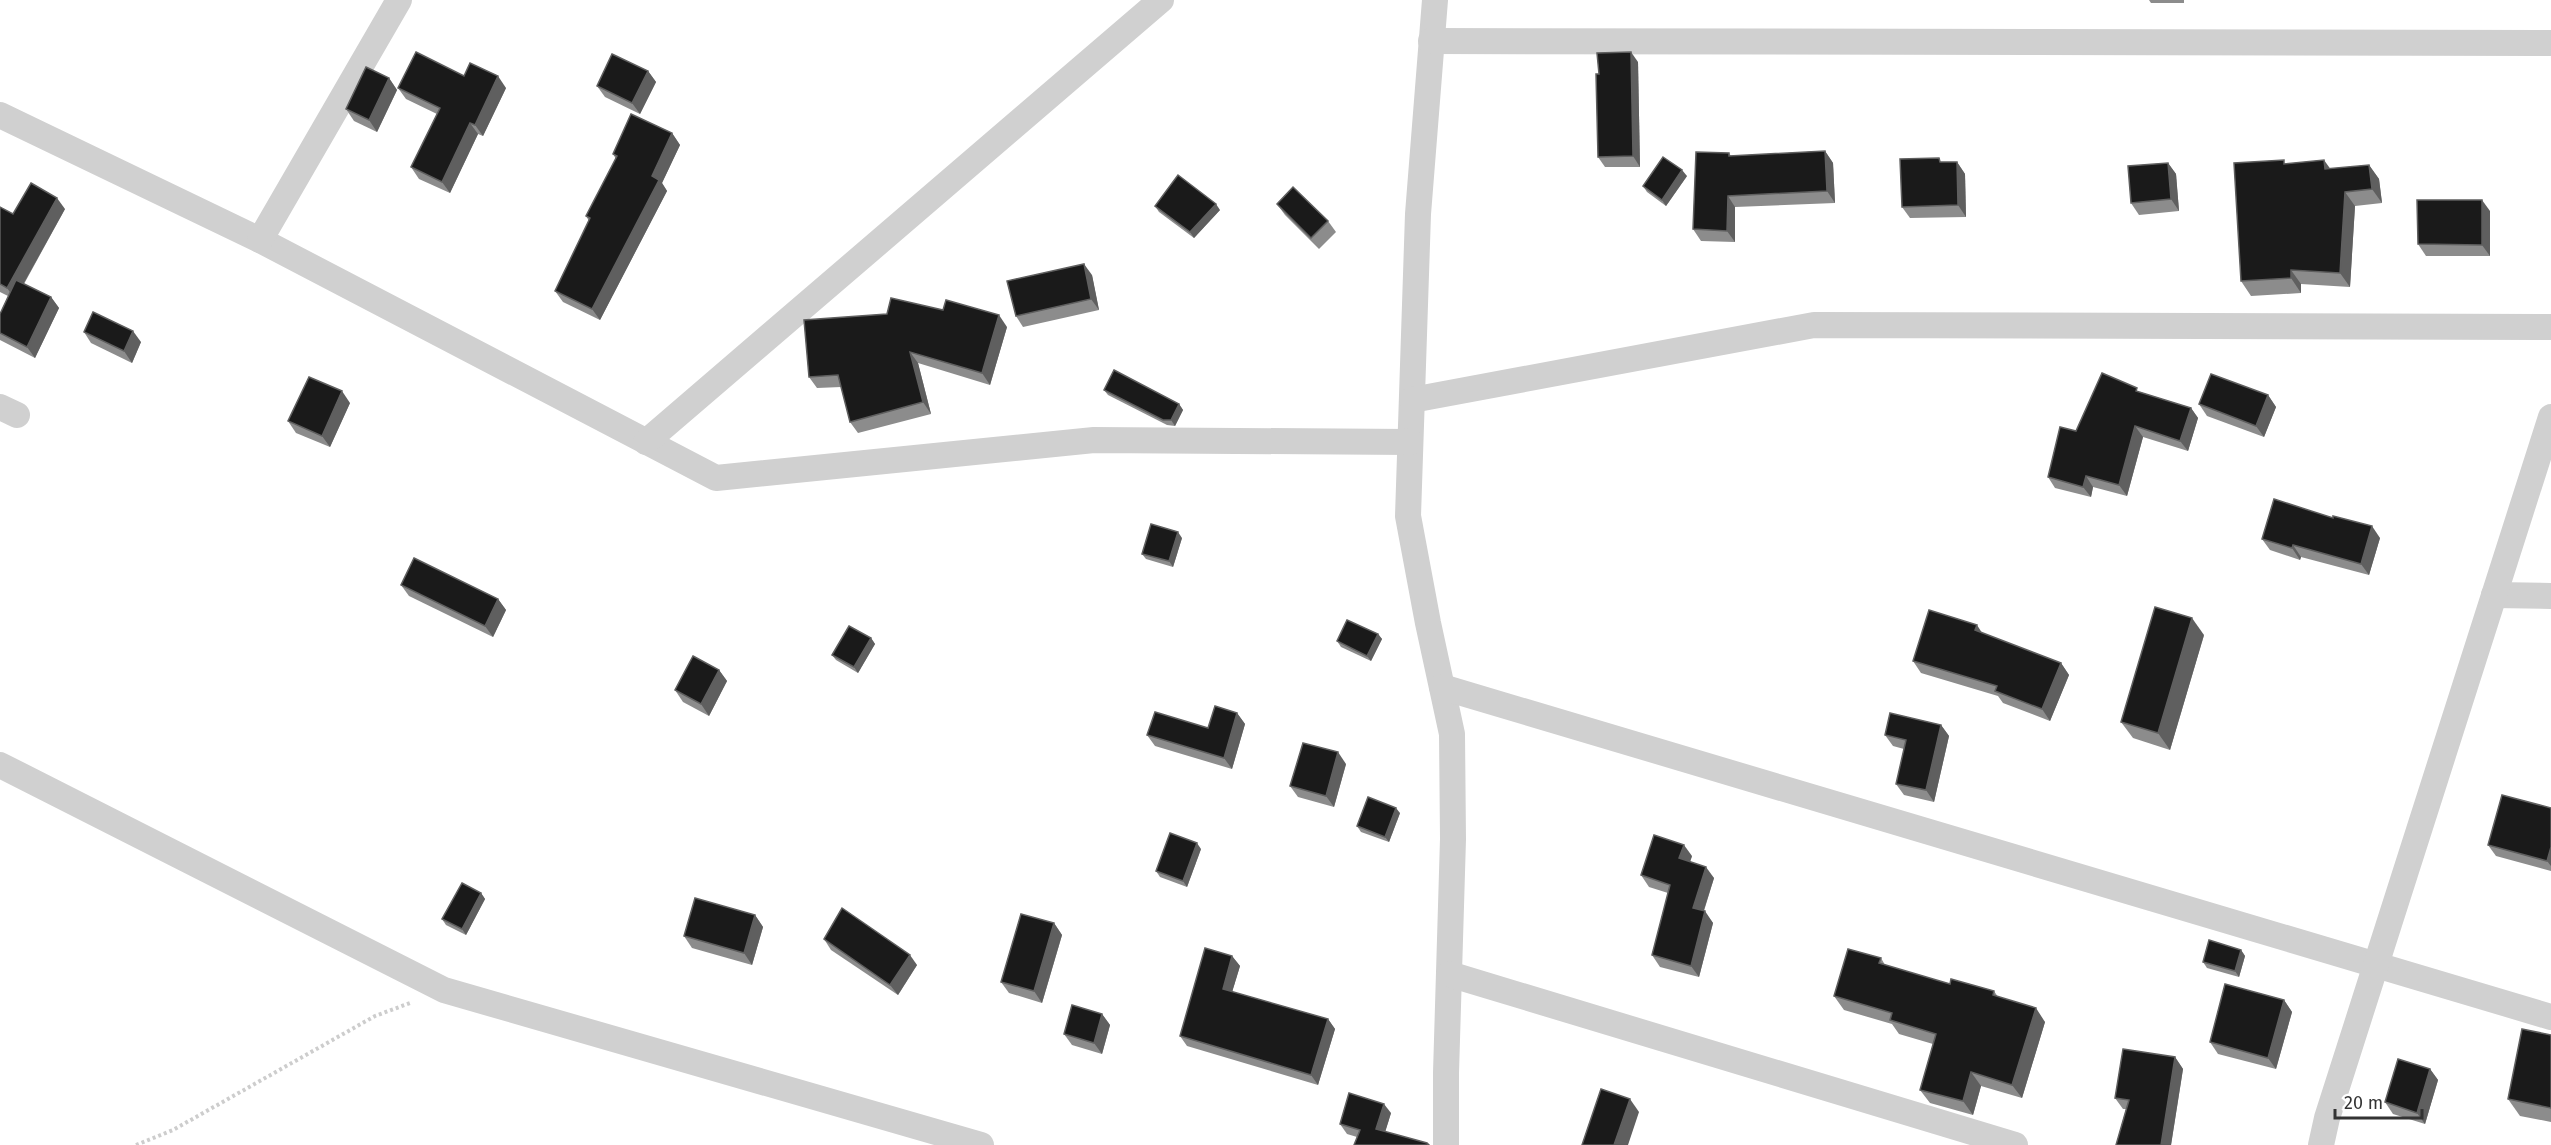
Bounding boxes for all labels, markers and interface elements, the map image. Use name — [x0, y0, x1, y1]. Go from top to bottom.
scale bar — [2335, 1082, 2422, 1120]
text: 20 m — [2344, 1092, 2383, 1114]

